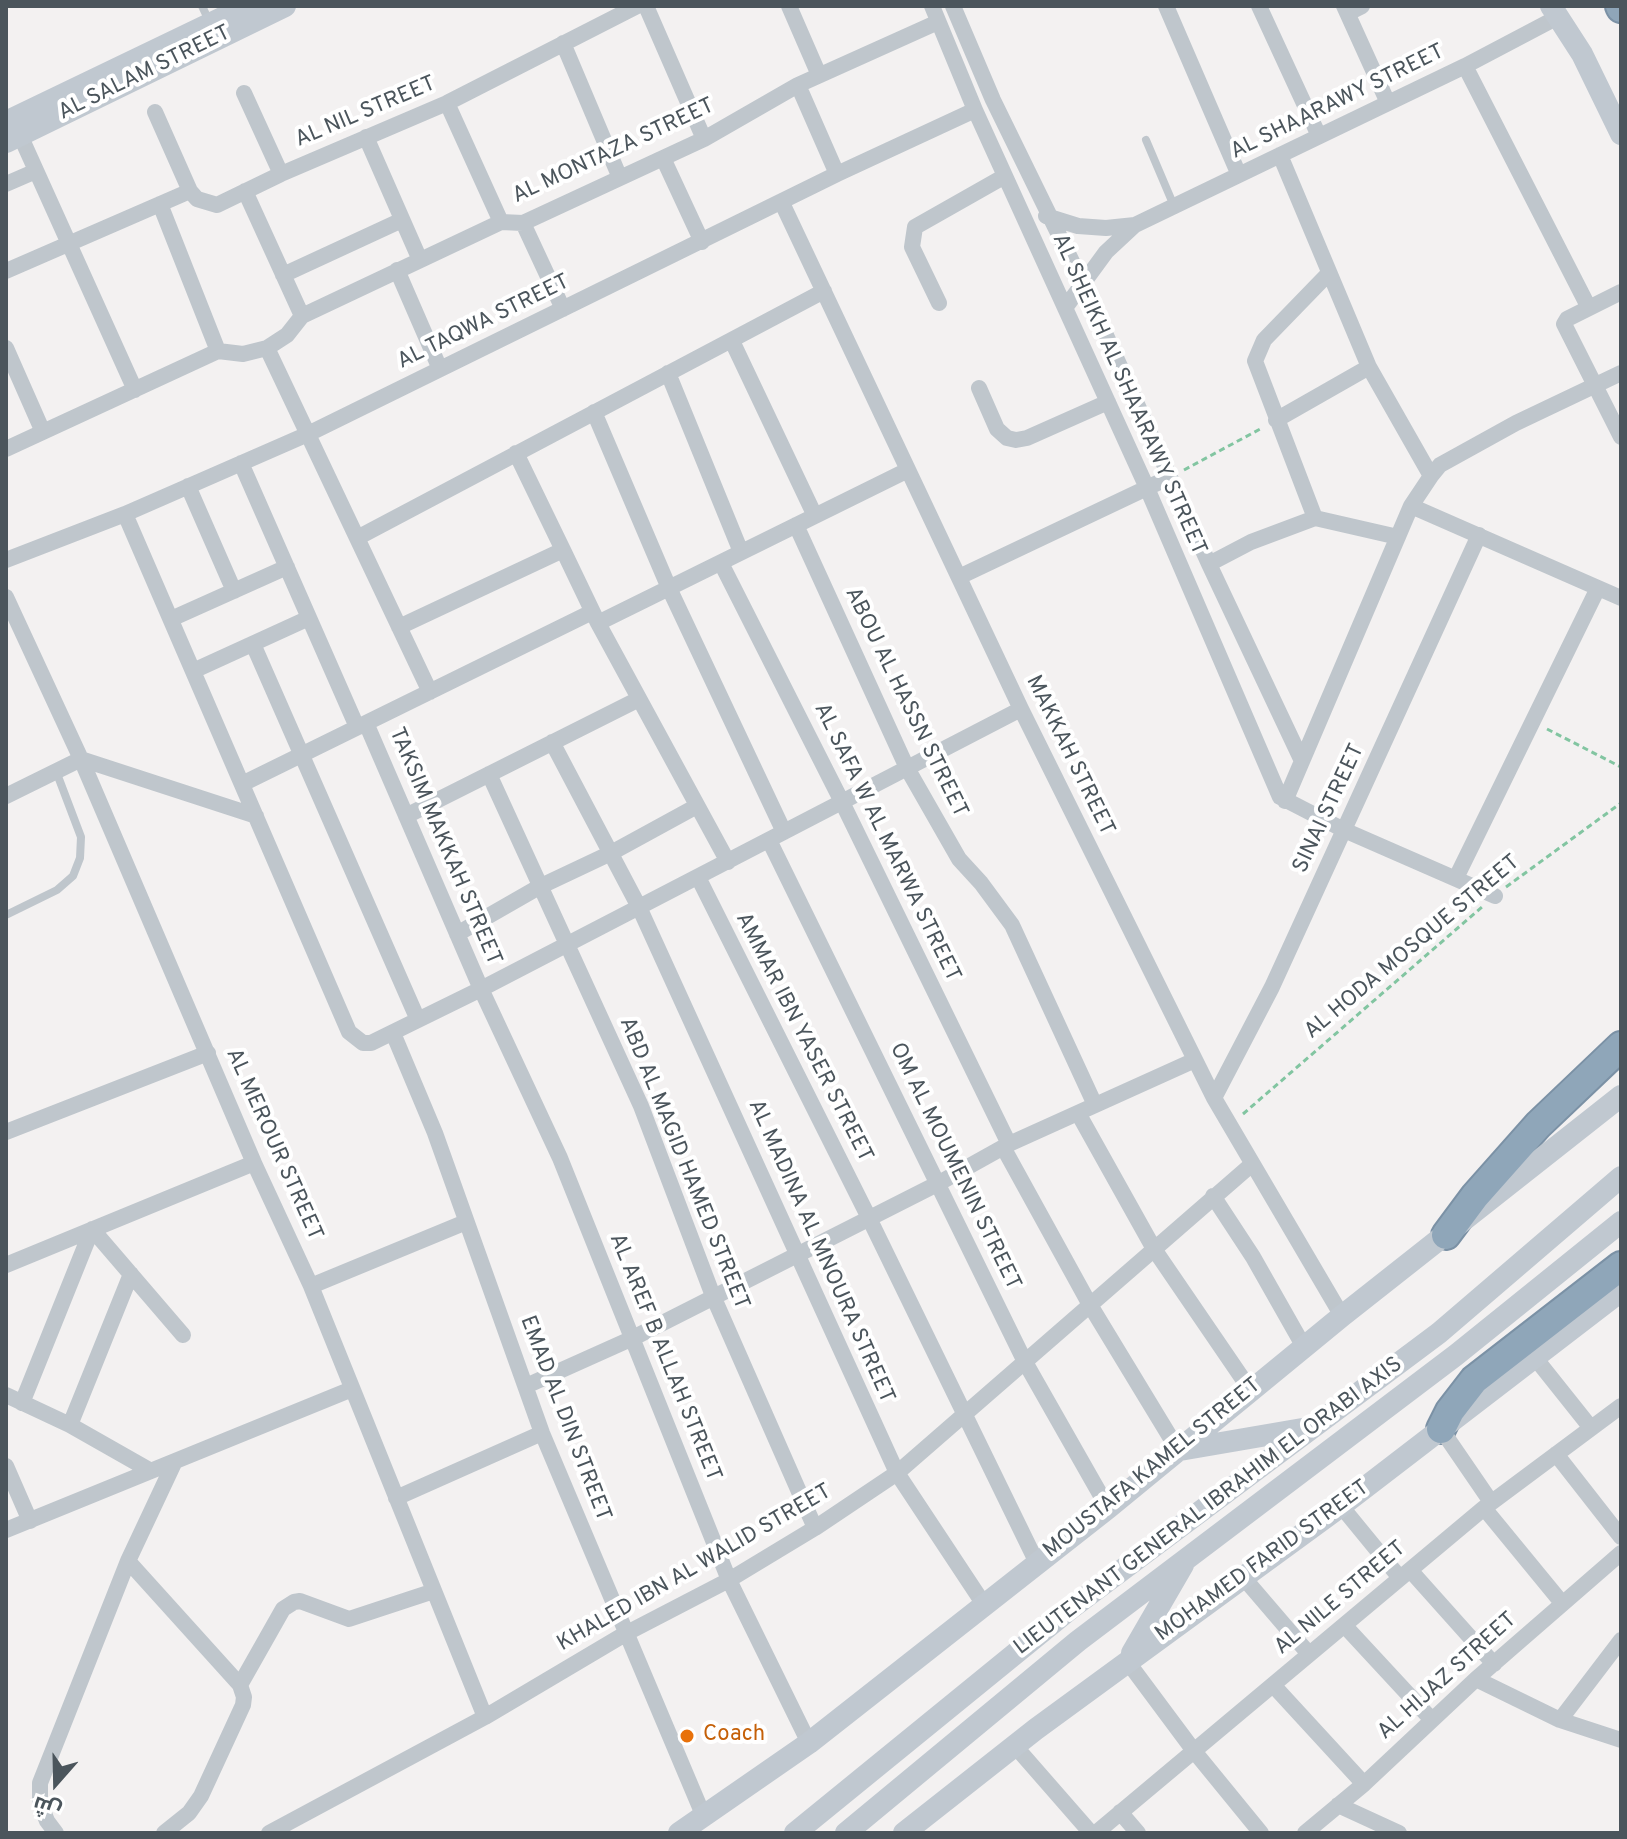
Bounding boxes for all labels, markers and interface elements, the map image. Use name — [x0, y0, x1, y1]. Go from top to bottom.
street label: AL SALAM STREET — [55, 21, 235, 127]
street label: AL SHAARAWY STREET — [1227, 40, 1449, 166]
street label: AL NIL STREET — [292, 72, 440, 154]
street label: AL MONTAZA STREET — [509, 94, 719, 210]
street label: AL SHEIKH AL SHAARAWY STREET — [1045, 230, 1211, 560]
street label: AL TAQWA STREET — [394, 270, 574, 376]
street label: ABOU AL HASSN STREET — [838, 584, 972, 822]
street label: MAKKAH STREET — [1019, 672, 1119, 840]
street label: AL SAFA W AL MARWA STREET — [807, 699, 965, 987]
street label: TAKSIM MAKKAH STREET — [382, 724, 506, 970]
street label: SINAI STREET — [1289, 740, 1371, 878]
street label: AL HODA MOSQUE STREET — [1300, 850, 1526, 1046]
street label: AMMAR IBN YASER STREET — [728, 909, 878, 1167]
street label: ABD AL MAGID HAMED STREET — [612, 1014, 754, 1314]
street label: OM AL MOUMENIN STREET — [883, 1039, 1025, 1295]
street label: AL MEROUR STREET — [219, 1045, 327, 1245]
street label: AL MADINA AL MNOURA STREET — [741, 1096, 899, 1408]
street label: AL AREF B ALLAH STREET — [602, 1230, 726, 1486]
street label: EMAD AL DIN STREET — [513, 1313, 615, 1525]
street label: LIEUTENANT GENERAL IBRAHIM EL ORABI AXIS — [1010, 1352, 1408, 1662]
street label: MOUSTAFA KAMEL STREET — [1039, 1373, 1267, 1565]
street label: MOHAMED FARID STREET — [1151, 1476, 1375, 1648]
street label: KHALED IBN AL WALID STREET — [553, 1479, 837, 1659]
street label: AL NILE STREET — [1270, 1536, 1412, 1662]
street label: AL HIJAZ STREET — [1373, 1608, 1523, 1746]
place label: Coach — [703, 1723, 765, 1749]
marker: Coach — [678, 1727, 696, 1745]
north arrow — [16, 1743, 96, 1823]
text: ش — [30, 1789, 66, 1824]

